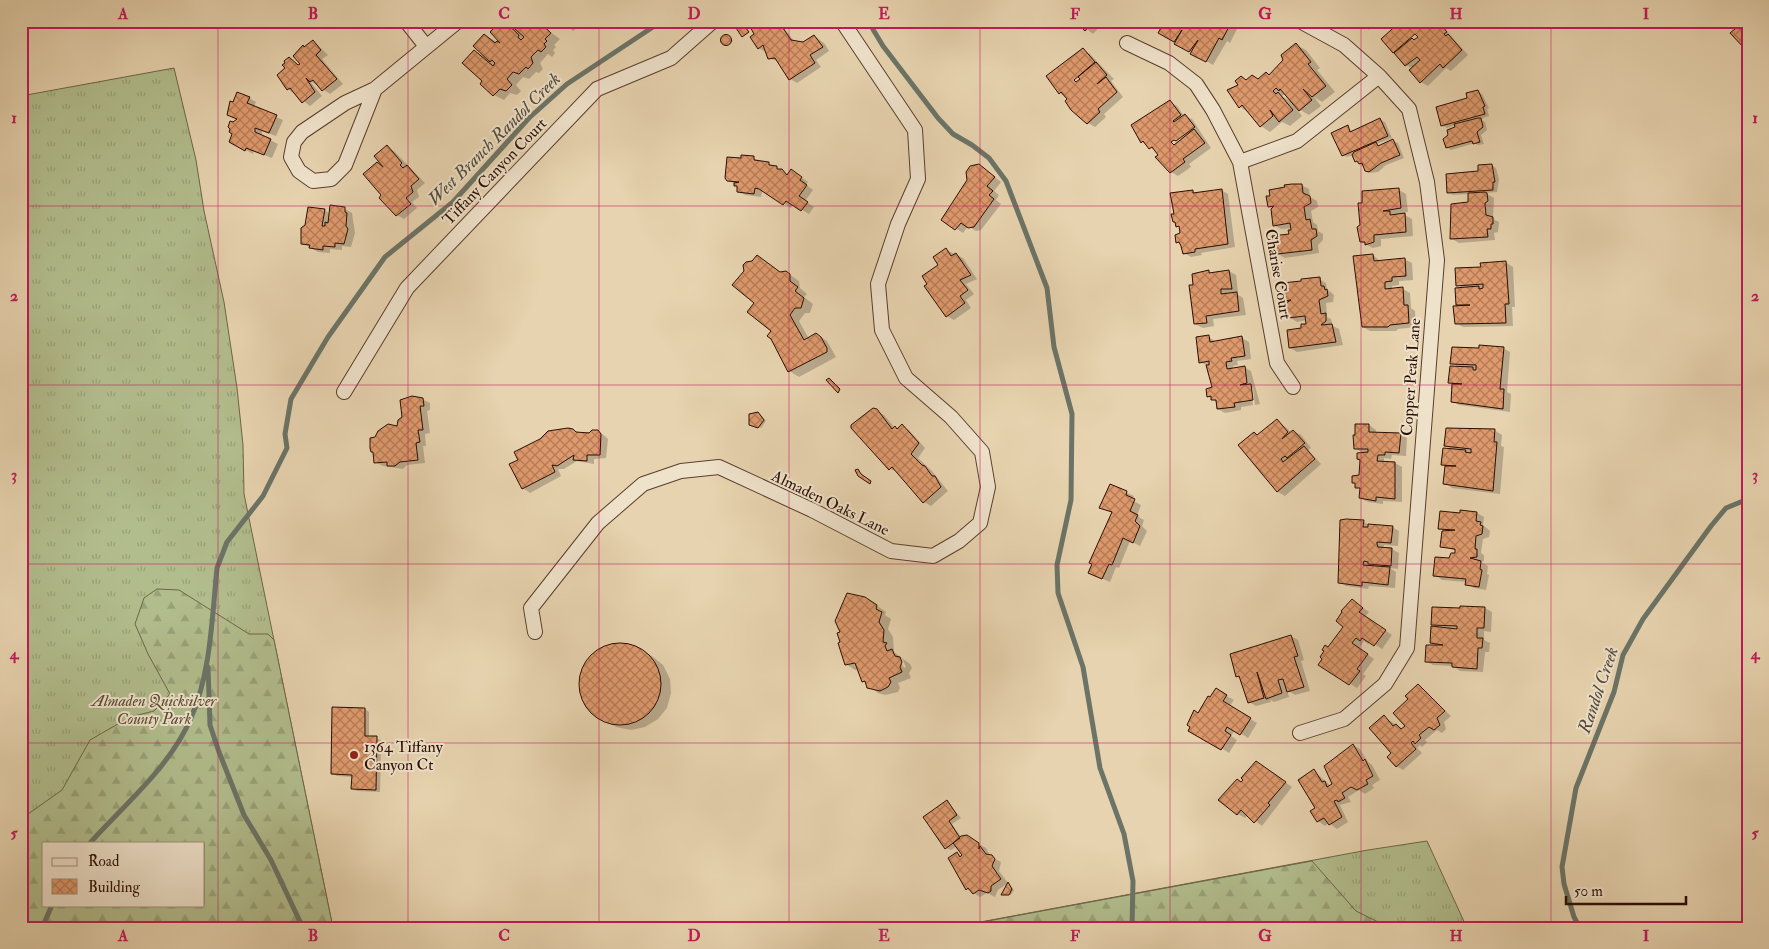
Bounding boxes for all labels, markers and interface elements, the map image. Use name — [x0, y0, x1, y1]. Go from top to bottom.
text: A — [117, 4, 129, 24]
text: B — [308, 4, 318, 24]
text: C — [498, 4, 510, 24]
text: D — [687, 4, 701, 24]
text: E — [878, 4, 890, 24]
text: F — [1070, 4, 1080, 24]
text: G — [1258, 4, 1272, 24]
text: H — [1449, 4, 1463, 24]
text: I — [1643, 4, 1650, 24]
water label: West Branch Randol Creek — [423, 68, 566, 211]
text: 1 — [11, 108, 17, 128]
text: 1 — [1752, 108, 1758, 128]
street label: Tiffany Canyon Court — [438, 114, 551, 230]
street label: Charise Court — [1260, 227, 1296, 321]
text: 2 — [10, 286, 18, 306]
text: 2 — [1751, 286, 1759, 306]
street label: Copper Peak Lane — [1397, 317, 1426, 437]
text: 3 — [11, 465, 17, 485]
street label: Almaden Oaks Lane — [768, 465, 893, 540]
text: 3 — [1752, 465, 1758, 485]
text: 4 — [9, 644, 20, 664]
water label: Randol Creek — [1573, 644, 1624, 737]
text: 4 — [1750, 644, 1761, 664]
park label: Almaden Quicksilver County Park — [90, 691, 217, 729]
place label: 1364 Tiffany Canyon Ct — [364, 737, 444, 775]
marker: 1364 Tiffany Canyon Ct — [348, 749, 360, 761]
text: 5 — [10, 823, 18, 843]
text: 5 — [1751, 823, 1759, 843]
legend — [42, 842, 205, 906]
text: Road — [88, 852, 120, 871]
scale bar — [1566, 874, 1686, 906]
text: Building — [88, 878, 140, 897]
text: 50 m — [1574, 882, 1603, 901]
text: A — [117, 926, 129, 946]
text: B — [308, 926, 318, 946]
text: C — [498, 926, 510, 946]
text: D — [687, 926, 701, 946]
text: E — [878, 926, 890, 946]
text: F — [1070, 926, 1080, 946]
text: G — [1258, 926, 1272, 946]
text: H — [1449, 926, 1463, 946]
text: I — [1643, 926, 1650, 946]

